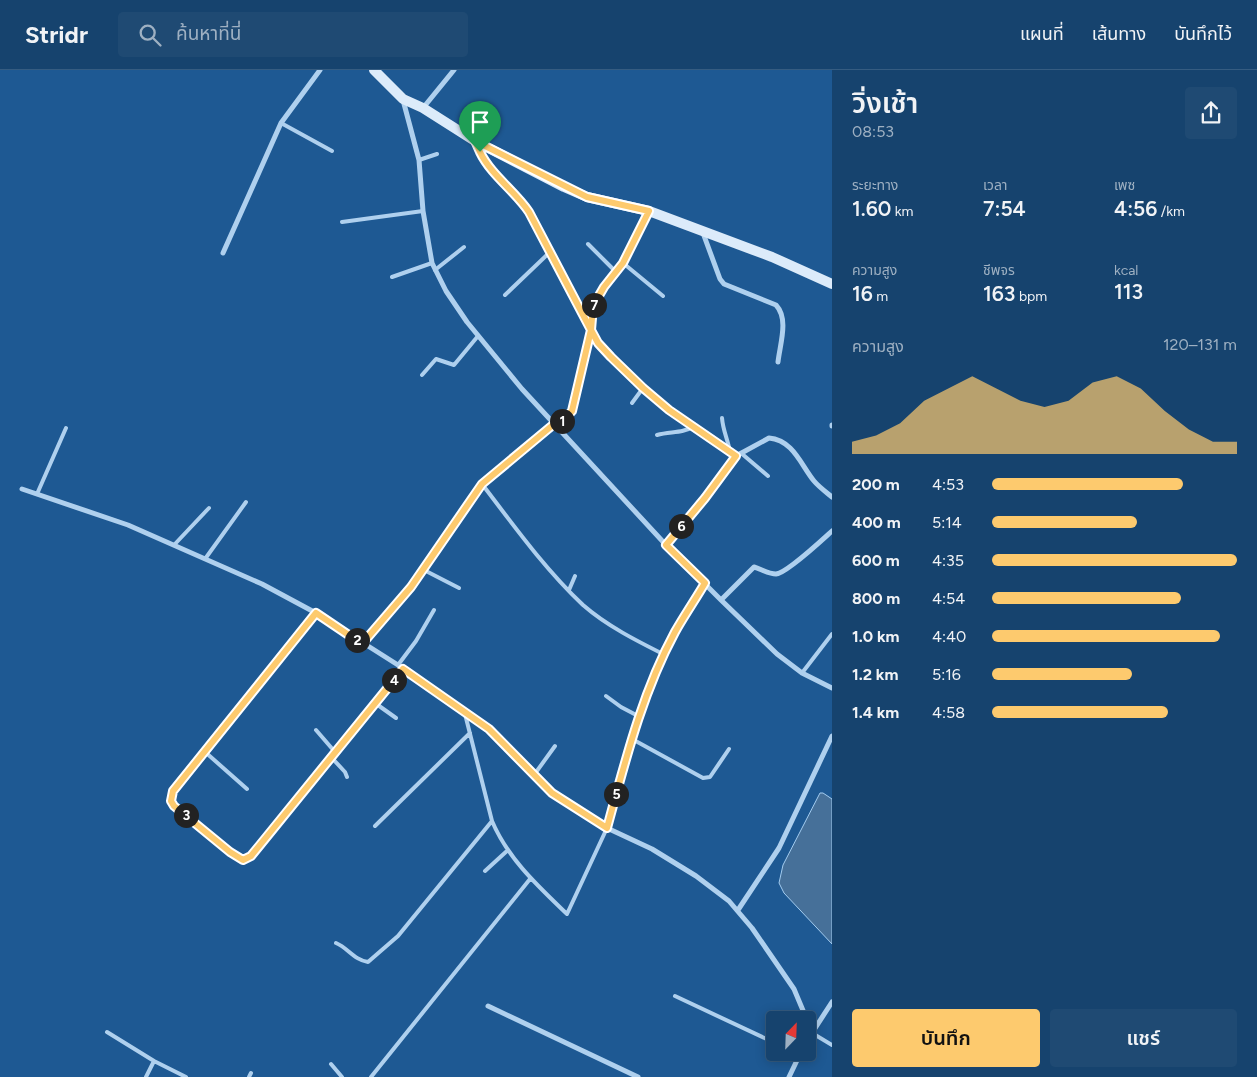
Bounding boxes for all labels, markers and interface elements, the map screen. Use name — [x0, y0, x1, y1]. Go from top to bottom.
search box — [118, 12, 468, 57]
text: Stridr — [25, 20, 88, 49]
icon: search — [136, 21, 164, 49]
text: ค้นหาที่นี่ — [176, 22, 241, 45]
text: แผนที่ — [1020, 23, 1064, 45]
text: เส้นทาง — [1092, 23, 1146, 45]
text: บันทึกไว้ — [1174, 23, 1232, 45]
text: วิ่งเช้า — [852, 86, 918, 120]
button: share — [1185, 87, 1237, 139]
pin — [459, 101, 501, 152]
icon: arrive — [466, 108, 494, 136]
text: 08:53 — [852, 122, 894, 141]
text: ระยะทาง — [852, 177, 898, 194]
text: เวลา — [983, 177, 1008, 194]
text: เพซ — [1114, 177, 1135, 194]
text: 1.60 — [852, 196, 891, 221]
text: 7:54 — [983, 196, 1026, 221]
text: 4:56 — [1114, 196, 1157, 221]
text: km — [891, 203, 913, 220]
text: /km — [1157, 203, 1185, 220]
text: ความสูง — [852, 262, 897, 279]
text: ชีพจร — [983, 262, 1015, 279]
text: kcal — [1114, 262, 1138, 279]
text: 113 — [1114, 279, 1143, 304]
text: 16 — [852, 281, 873, 306]
text: 163 — [983, 281, 1015, 306]
text: m — [873, 288, 888, 305]
text: bpm — [1015, 288, 1047, 305]
pin: 7 — [582, 292, 606, 318]
text: 7 — [591, 297, 598, 314]
text: 120–131 m — [1163, 335, 1237, 354]
text: ความสูง — [852, 337, 904, 356]
pin: 1 — [550, 408, 574, 434]
text: 1 — [560, 413, 565, 430]
text: 200 m — [852, 475, 900, 494]
text: 4:53 — [932, 475, 964, 494]
text: 400 m — [852, 513, 901, 532]
text: 5:14 — [932, 513, 962, 532]
pin: 6 — [668, 514, 694, 538]
text: 6 — [677, 518, 686, 535]
text: 600 m — [852, 551, 900, 570]
text: 4:35 — [932, 551, 964, 570]
text: 800 m — [852, 589, 900, 608]
text: 4:54 — [932, 589, 965, 608]
text: 1.0 km — [852, 627, 899, 646]
text: 4:40 — [932, 627, 966, 646]
pin: 2 — [344, 628, 370, 652]
text: 2 — [353, 632, 362, 649]
text: 1.2 km — [852, 665, 898, 684]
text: 5:16 — [932, 665, 961, 684]
pin: 4 — [382, 668, 406, 692]
text: 4 — [390, 672, 399, 689]
text: 1.4 km — [852, 703, 899, 722]
text: 4:58 — [932, 703, 965, 722]
pin: 5 — [604, 782, 628, 806]
text: 5 — [612, 786, 621, 803]
pin: 3 — [174, 802, 198, 828]
text: 3 — [183, 807, 190, 824]
button: บันทึก — [852, 1009, 1040, 1067]
button: แชร์ — [1050, 1009, 1237, 1067]
north arrow — [766, 1011, 816, 1061]
map controls — [766, 1011, 816, 1061]

